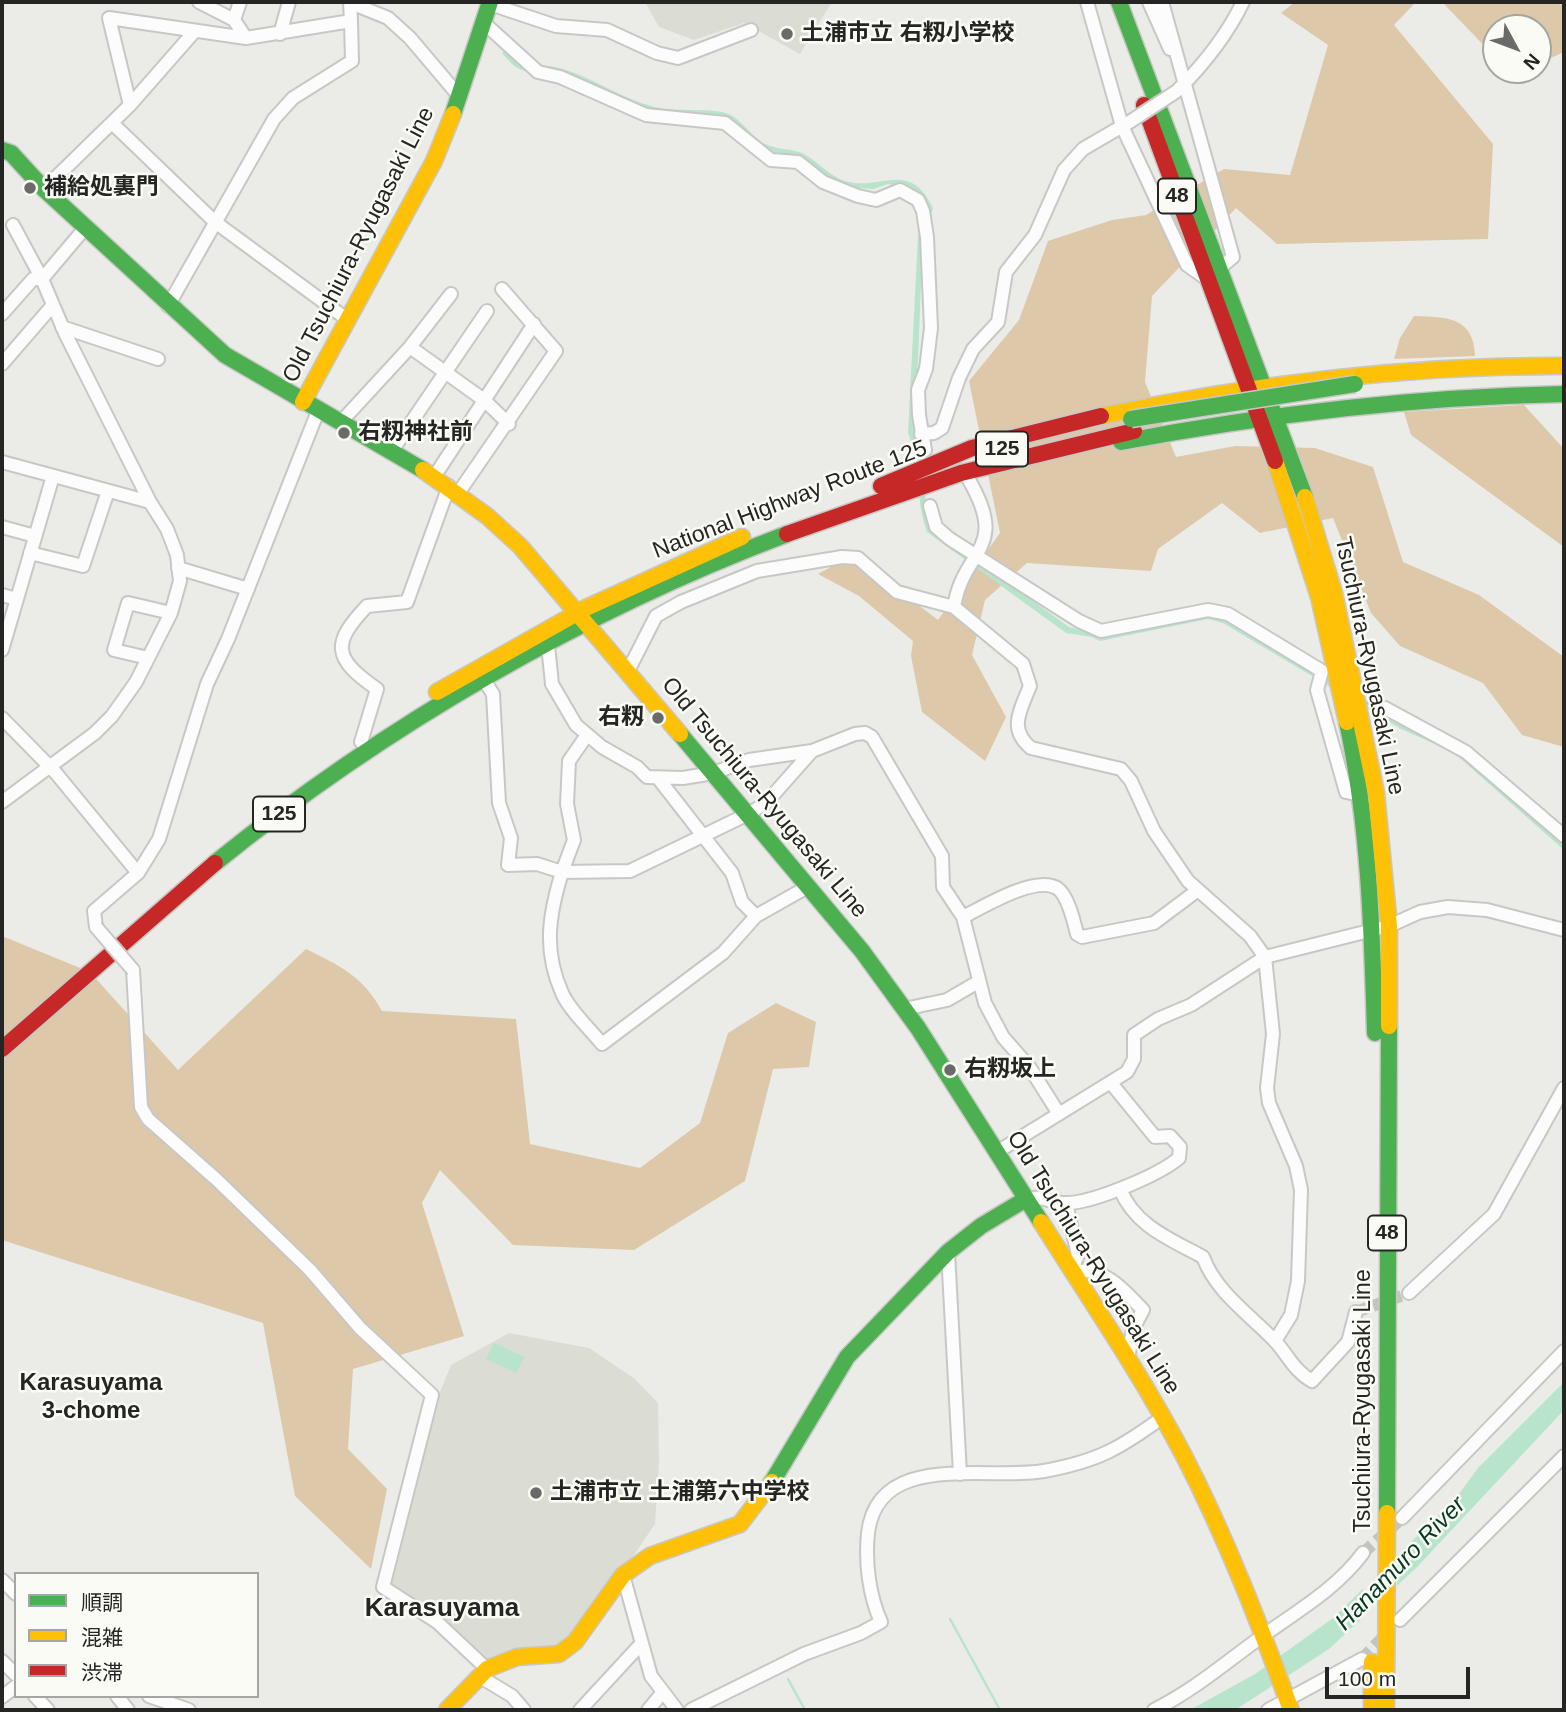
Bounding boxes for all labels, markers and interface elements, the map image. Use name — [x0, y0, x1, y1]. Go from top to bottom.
north arrow — [1482, 14, 1552, 84]
place label: 土浦市立 右籾小学校 — [801, 20, 1014, 48]
marker: 土浦市立 右籾小学校 — [779, 26, 795, 42]
text: N — [1519, 50, 1544, 74]
street label: Old Tsuchiura-Ryugasaki Line — [277, 103, 441, 387]
place label: 補給処裏門 — [44, 174, 159, 202]
road number: 48 — [1158, 178, 1196, 214]
marker: 補給処裏門 — [22, 180, 38, 196]
place label: 右籾神社前 — [358, 419, 473, 447]
marker: 右籾神社前 — [336, 425, 352, 441]
road number: 125 — [976, 432, 1028, 466]
street label: National Highway Route 125 — [649, 435, 931, 565]
street label: Tsuchiura-Ryugasaki Line — [1328, 534, 1410, 798]
street label: Old Tsuchiura-Ryugasaki Line — [655, 672, 873, 924]
place label: 右籾 — [598, 704, 644, 732]
marker: 右籾 — [650, 710, 666, 726]
road number: 125 — [253, 796, 305, 832]
place label: 右籾坂上 — [964, 1056, 1056, 1084]
marker: 右籾坂上 — [942, 1062, 958, 1078]
street label: Old Tsuchiura-Ryugasaki Line — [1000, 1126, 1186, 1400]
road number: 48 — [1368, 1216, 1406, 1250]
street label: Tsuchiura-Ryugasaki Line — [1350, 1269, 1378, 1533]
district label: Karasuyama 3-chome — [20, 1369, 162, 1425]
place label: 土浦市立 土浦第六中学校 — [550, 1479, 809, 1507]
marker: 土浦市立 土浦第六中学校 — [528, 1485, 544, 1501]
water label: Hanamuro River — [1330, 1491, 1472, 1637]
legend — [14, 1572, 259, 1698]
text: 順調 — [81, 1591, 123, 1614]
district label: Karasuyama — [365, 1593, 519, 1625]
text: 混雑 — [81, 1626, 123, 1649]
scale bar — [1328, 1652, 1473, 1696]
text: 渋滞 — [81, 1661, 123, 1684]
text: 100 m — [1338, 1667, 1396, 1690]

